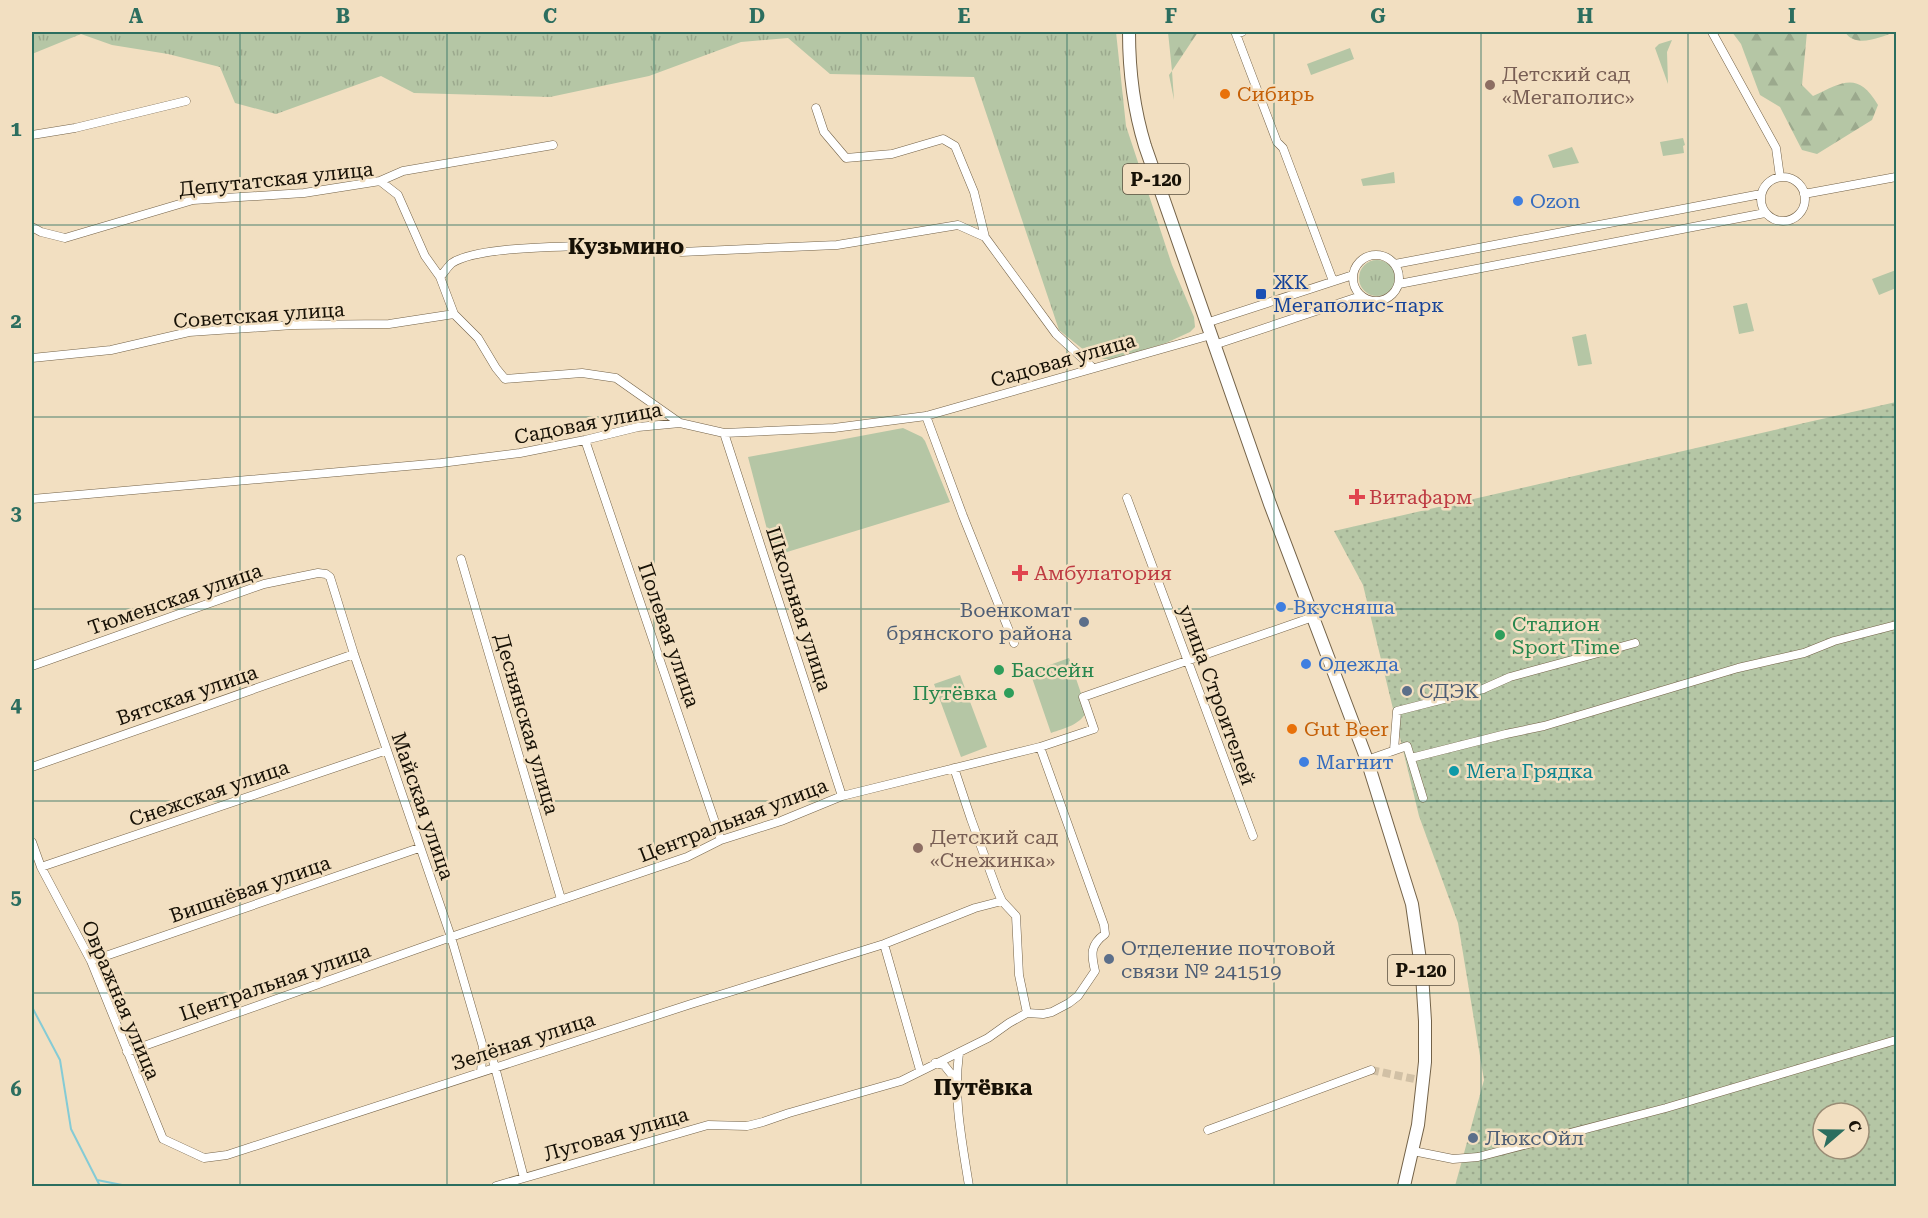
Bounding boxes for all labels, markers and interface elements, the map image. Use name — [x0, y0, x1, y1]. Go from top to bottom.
text: A — [129, 4, 144, 28]
text: B — [336, 4, 350, 28]
text: C — [543, 4, 557, 28]
text: D — [749, 4, 765, 28]
text: E — [958, 4, 971, 28]
text: F — [1165, 4, 1177, 28]
text: G — [1370, 4, 1386, 28]
text: H — [1577, 4, 1593, 28]
text: I — [1788, 4, 1796, 28]
place label: Детский сад «Мегаполис» — [1502, 62, 1635, 109]
marker: Детский сад «Мегаполис» — [1483, 78, 1497, 92]
place label: Сибирь — [1237, 82, 1314, 106]
marker: Сибирь — [1218, 87, 1232, 101]
text: 1 — [10, 117, 22, 141]
street label: Депутатская улица — [177, 157, 375, 201]
road number: Р-120 — [1123, 164, 1189, 194]
place label: Ozon — [1530, 189, 1581, 213]
marker: Ozon — [1511, 194, 1525, 208]
district label: Кузьмино — [568, 234, 684, 259]
place label: ЖК Мегаполис-парк — [1273, 270, 1444, 317]
marker: ЖК Мегаполис-парк — [1254, 287, 1268, 301]
street label: Советская улица — [173, 297, 346, 333]
text: 2 — [10, 309, 22, 333]
street label: Садовая улица — [988, 328, 1138, 392]
street label: Садовая улица — [512, 397, 664, 449]
place label: Витафарм — [1369, 485, 1472, 509]
marker: Витафарм — [1350, 490, 1364, 504]
text: 3 — [10, 501, 22, 525]
street label: Школьная улица — [761, 524, 837, 695]
street label: Тюменская улица — [85, 558, 265, 640]
street label: Полевая улица — [633, 559, 705, 711]
place label: Амбулатория — [1034, 561, 1172, 585]
marker: Амбулатория — [1011, 564, 1029, 582]
place label: Вкусняша — [1293, 595, 1395, 619]
place label: Военкомат брянского района — [886, 598, 1072, 645]
marker: Вкусняша — [1274, 600, 1288, 614]
street label: улица Строителей — [1173, 602, 1261, 788]
place label: Стадион Sport Time — [1512, 612, 1620, 659]
marker: Военкомат брянского района — [1077, 615, 1091, 629]
marker: Стадион Sport Time — [1493, 628, 1507, 642]
street label: Деснянская улица — [490, 631, 564, 817]
place label: Одежда — [1318, 652, 1399, 676]
marker: Одежда — [1299, 657, 1313, 671]
place label: Бассейн — [1011, 658, 1094, 682]
street label: Вятская улица — [113, 660, 261, 730]
marker: Бассейн — [992, 663, 1006, 677]
place label: СДЭК — [1419, 679, 1479, 703]
place label: Путёвка — [912, 681, 997, 705]
marker: СДЭК — [1400, 684, 1414, 698]
marker: Путёвка — [1002, 686, 1016, 700]
text: 4 — [10, 693, 22, 717]
place label: Gut Beer — [1304, 717, 1389, 741]
marker: Gut Beer — [1285, 722, 1299, 736]
street label: Майская улица — [386, 729, 460, 883]
place label: Магнит — [1316, 750, 1394, 774]
street label: Снежская улица — [126, 754, 292, 832]
marker: Магнит — [1297, 755, 1311, 769]
place label: Мега Грядка — [1466, 759, 1593, 783]
marker: Мега Грядка — [1447, 764, 1461, 778]
street label: Центральная улица — [635, 773, 831, 867]
place label: Детский сад «Снежинка» — [930, 825, 1059, 872]
marker: Детский сад «Снежинка» — [911, 841, 925, 855]
street label: Вишнёвая улица — [166, 850, 334, 928]
text: 5 — [10, 885, 22, 909]
street label: Овражная улица — [77, 917, 165, 1083]
place label: Отделение почтовой связи № 241519 — [1121, 936, 1335, 983]
street label: Центральная улица — [176, 938, 374, 1026]
marker: Отделение почтовой связи № 241519 — [1102, 952, 1116, 966]
road number: Р-120 — [1388, 955, 1454, 985]
street label: Зелёная улица — [448, 1006, 598, 1076]
district label: Путёвка — [934, 1075, 1032, 1100]
text: 6 — [10, 1077, 22, 1101]
north arrow — [1811, 1101, 1871, 1161]
street label: Луговая улица — [541, 1102, 691, 1166]
text: С — [1844, 1118, 1865, 1135]
place label: ЛюксОйл — [1485, 1126, 1584, 1150]
marker: ЛюксОйл — [1466, 1131, 1480, 1145]

